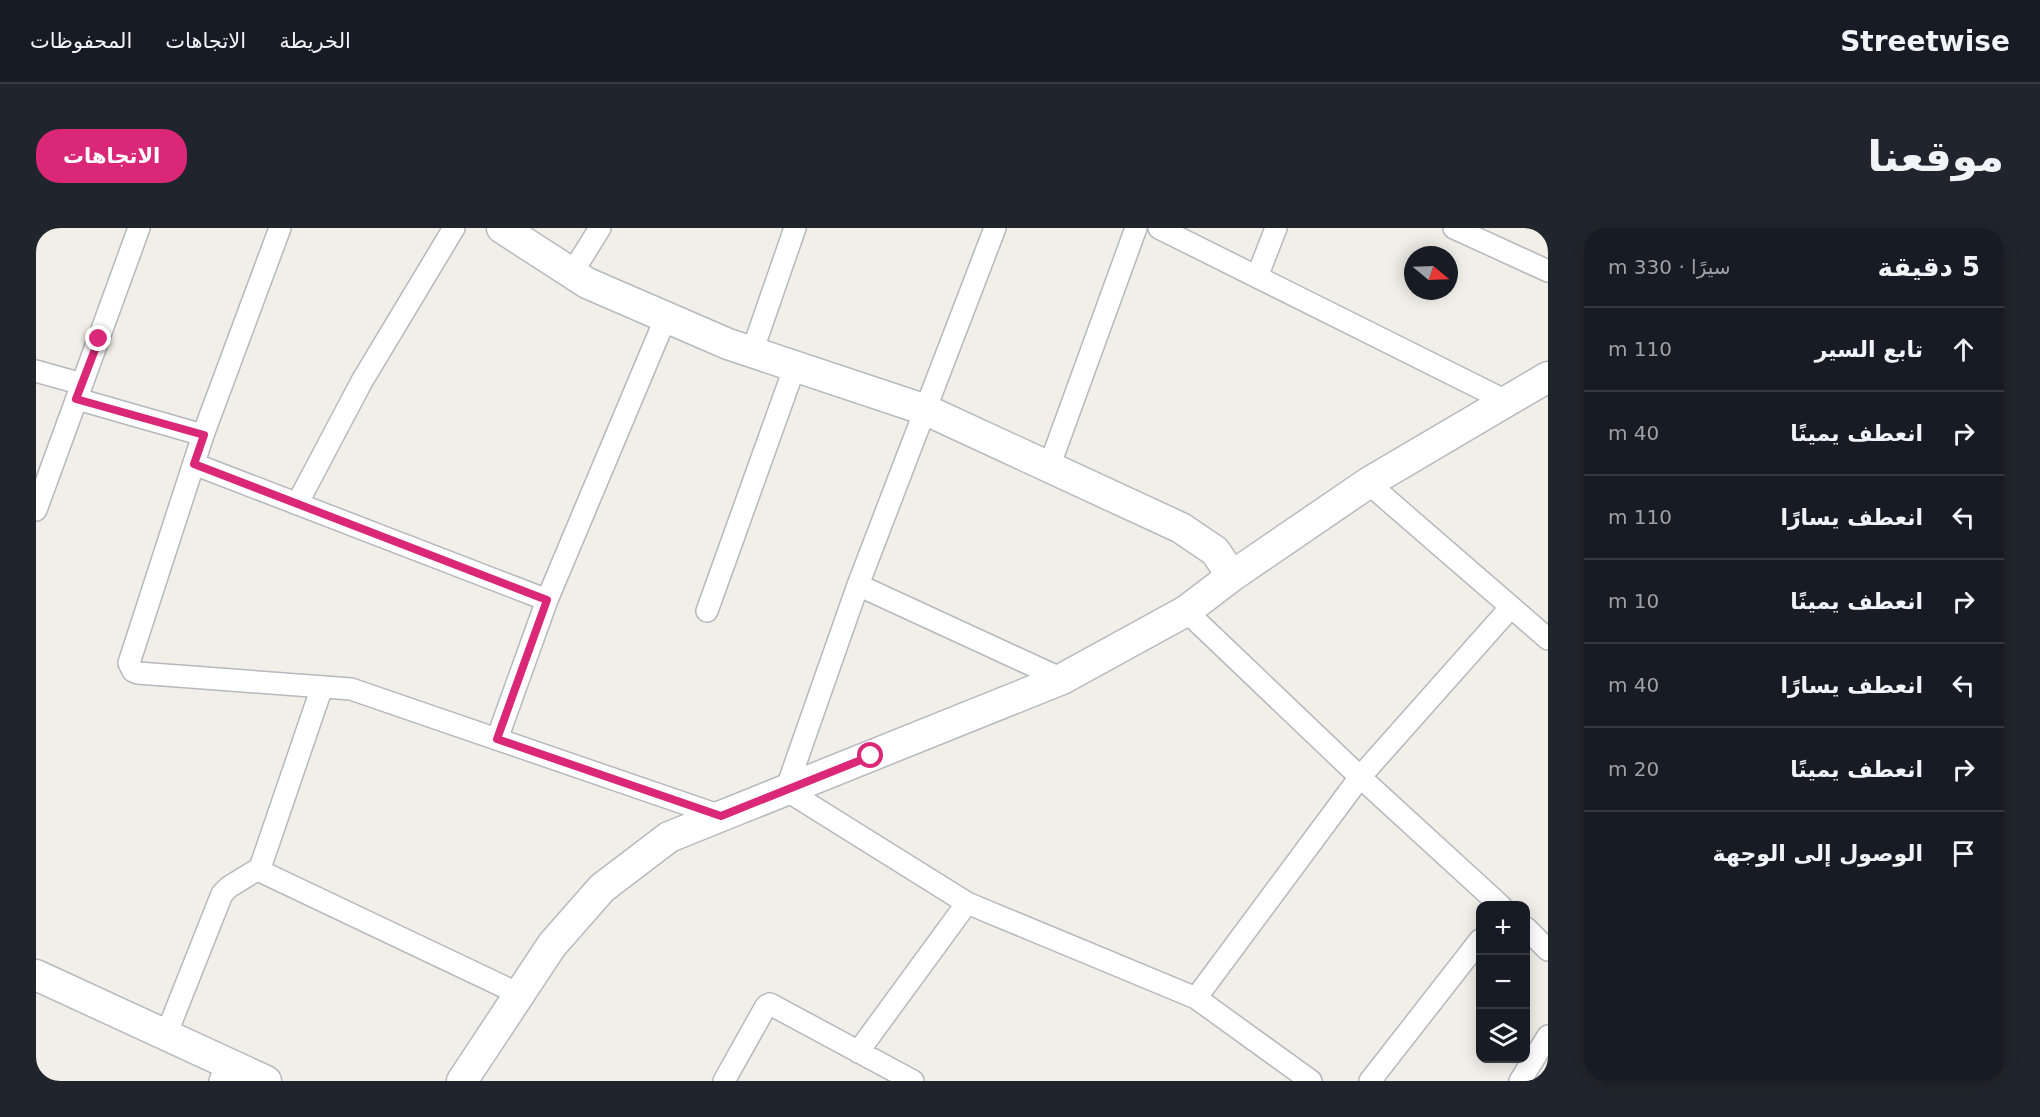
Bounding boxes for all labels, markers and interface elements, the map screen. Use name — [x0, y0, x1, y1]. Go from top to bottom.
text: Streetwise — [1840, 25, 2010, 58]
text: المحفوظات — [30, 29, 132, 53]
text: الاتجاهات — [165, 29, 246, 53]
text: الخريطة — [279, 29, 351, 53]
button: الاتجاهات — [36, 129, 187, 183]
text: موقعنا — [1868, 132, 2004, 181]
north arrow — [1404, 246, 1458, 300]
text: 5 دقيقة — [1877, 252, 1980, 282]
text: سيرًا · 330 m — [1608, 255, 1731, 279]
route end — [85, 325, 111, 351]
icon: ahead — [1947, 333, 1980, 366]
text: 110 m — [1608, 337, 1672, 361]
text: تابع السير — [1815, 337, 1923, 362]
icon: right — [1947, 417, 1980, 450]
text: 40 m — [1608, 421, 1659, 445]
text: انعطف يمينًا — [1790, 421, 1923, 446]
icon: left — [1947, 501, 1980, 534]
text: 110 m — [1608, 505, 1672, 529]
text: انعطف يسارًا — [1780, 505, 1923, 530]
icon: right — [1947, 585, 1980, 618]
text: 10 m — [1608, 589, 1659, 613]
text: انعطف يمينًا — [1790, 589, 1923, 614]
icon: left — [1947, 669, 1980, 702]
text: 40 m — [1608, 673, 1659, 697]
text: انعطف يسارًا — [1780, 673, 1923, 698]
route start — [857, 742, 883, 768]
icon: right — [1947, 753, 1980, 786]
text: 20 m — [1608, 757, 1659, 781]
text: انعطف يمينًا — [1790, 757, 1923, 782]
icon: arrive — [1947, 837, 1980, 870]
text: الوصول إلى الوجهة — [1713, 841, 1923, 866]
map controls — [1476, 901, 1530, 1063]
button: + — [1476, 901, 1530, 955]
button: − — [1476, 955, 1530, 1009]
button: layers — [1476, 1009, 1530, 1063]

